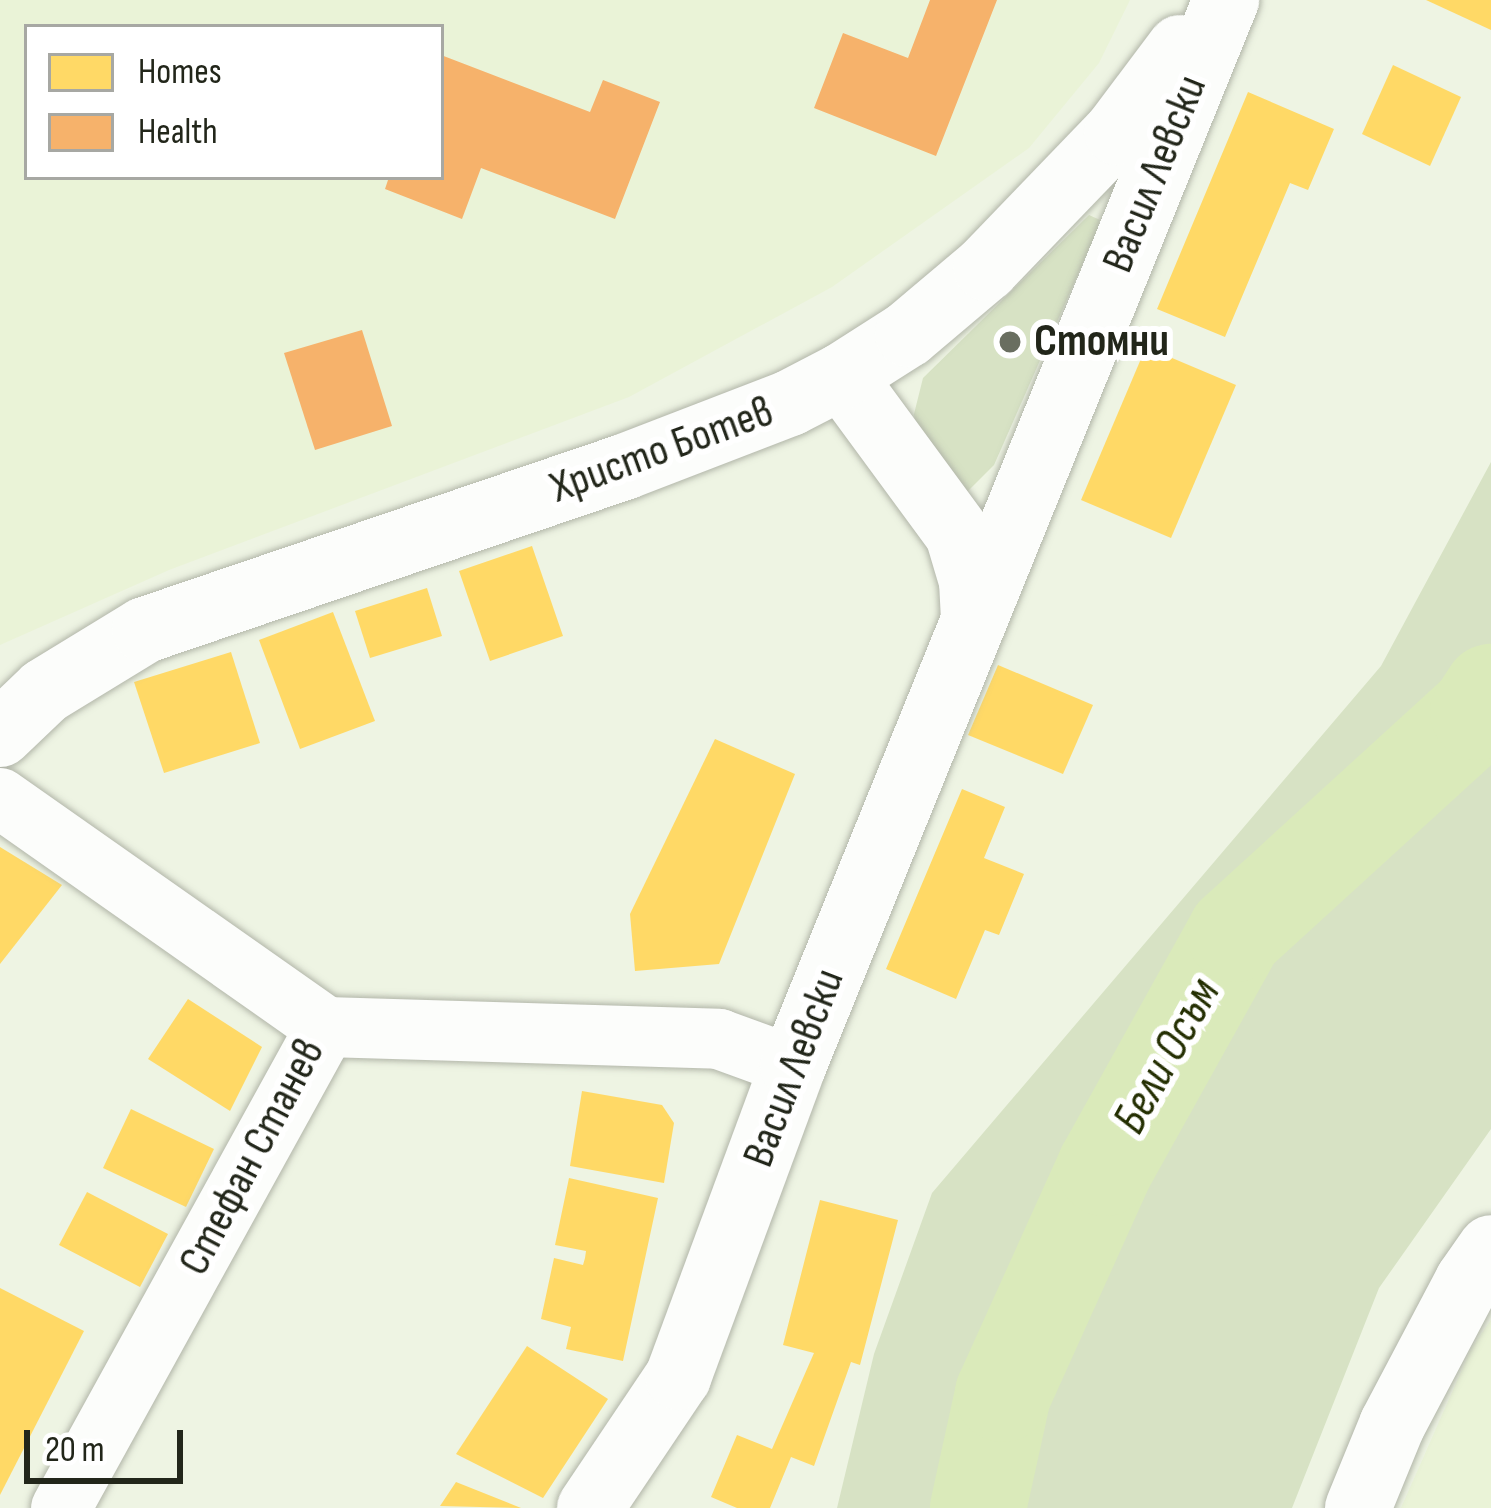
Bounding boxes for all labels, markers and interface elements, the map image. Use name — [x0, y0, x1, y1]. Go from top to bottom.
legend — [24, 24, 444, 180]
text: Homes — [138, 51, 222, 94]
street label: Васил Левски — [1091, 68, 1219, 280]
text: Health — [138, 111, 218, 154]
place label: Стомни — [1034, 315, 1169, 369]
marker: Стомни — [997, 329, 1023, 355]
street label: Христо Ботев — [543, 385, 781, 515]
street label: Васил Левски — [732, 961, 856, 1175]
water label: Бели Осъм — [1101, 968, 1233, 1144]
street label: Стефан Станев — [167, 1030, 337, 1284]
scale bar — [30, 1406, 189, 1480]
text: 20 m — [45, 1429, 105, 1472]

